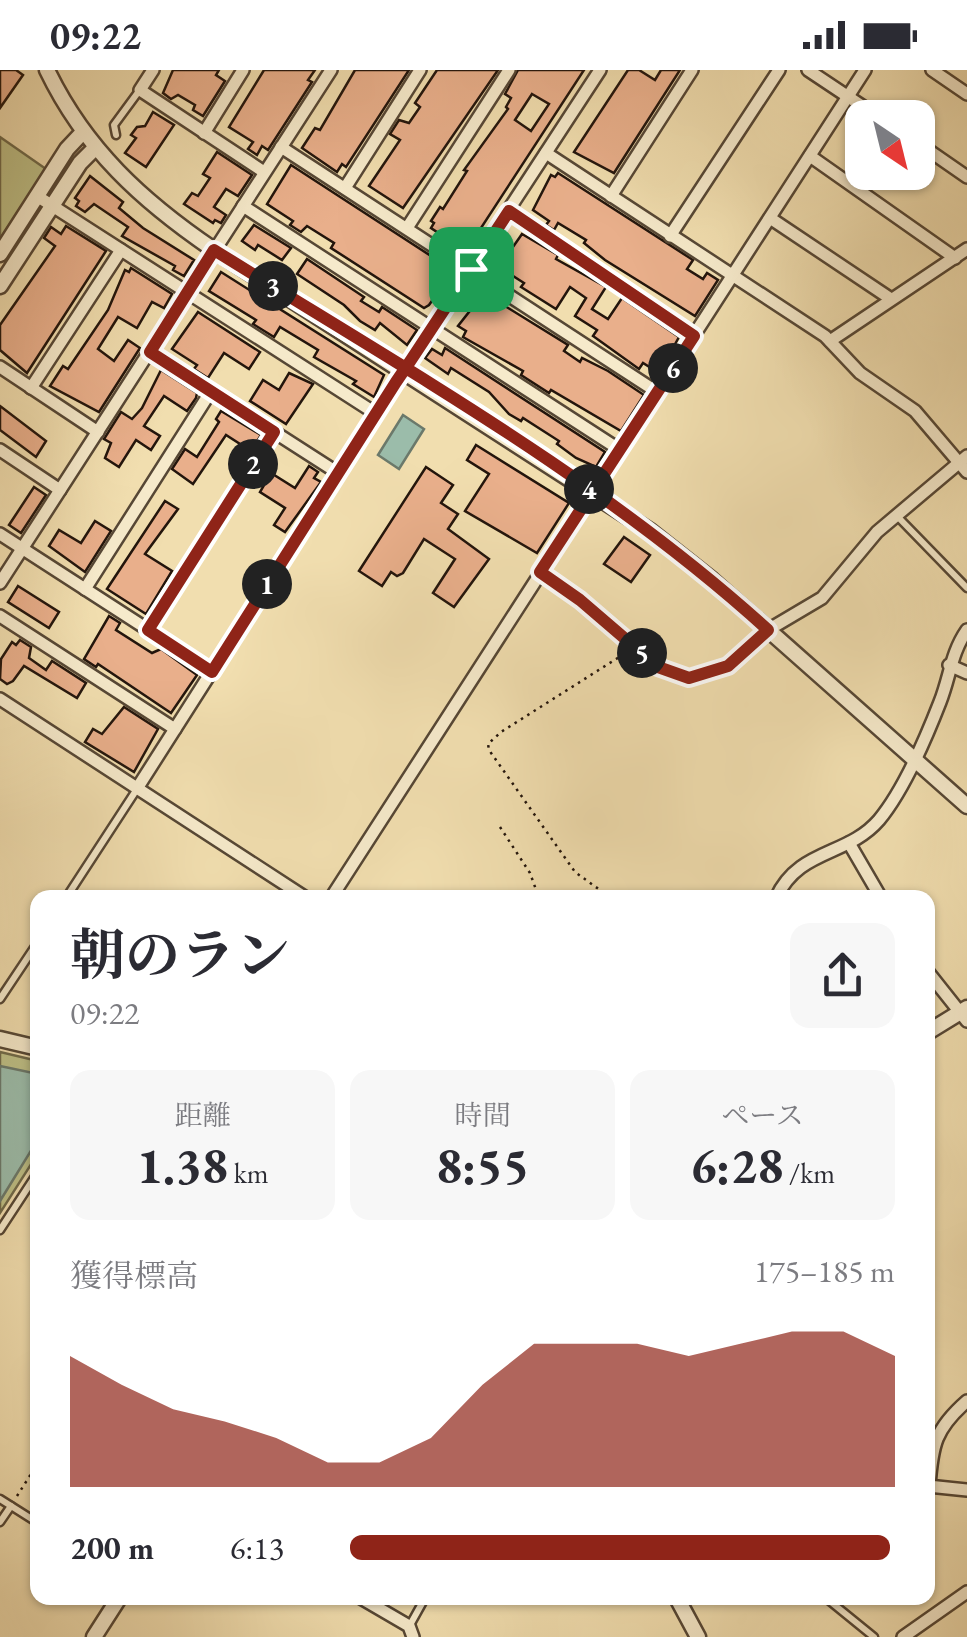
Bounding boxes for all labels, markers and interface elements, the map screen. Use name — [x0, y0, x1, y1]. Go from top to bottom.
text: 09:22 — [50, 11, 141, 60]
north arrow — [845, 100, 935, 190]
map controls — [845, 100, 935, 190]
pin — [429, 227, 514, 312]
icon: arrive — [444, 242, 499, 297]
pin: 3 — [248, 261, 298, 311]
text: 3 — [266, 268, 280, 304]
pin: 6 — [648, 343, 698, 393]
text: 6 — [666, 350, 680, 386]
pin: 2 — [228, 439, 278, 489]
text: 2 — [246, 446, 260, 482]
pin: 4 — [564, 464, 614, 514]
text: 4 — [582, 471, 596, 507]
pin: 1 — [242, 559, 292, 609]
text: 1 — [260, 566, 274, 602]
pin: 5 — [617, 628, 667, 678]
text: 5 — [635, 635, 649, 671]
text: 朝のラン — [70, 919, 290, 990]
button: share — [790, 923, 895, 1028]
text: 09:22 — [70, 992, 139, 1034]
text: 距離 — [174, 1097, 231, 1133]
text: 時間 — [454, 1097, 511, 1133]
text: ペース — [721, 1097, 804, 1133]
text: 1.38 — [136, 1133, 228, 1198]
text: 8:55 — [436, 1133, 529, 1198]
text: 6:28 — [690, 1133, 783, 1198]
text: km — [228, 1155, 269, 1191]
text: /km — [783, 1155, 835, 1191]
text: 175–185 m — [754, 1250, 895, 1292]
text: 獲得標高 — [70, 1255, 198, 1297]
text: 200 m — [70, 1527, 154, 1569]
text: 6:13 — [230, 1527, 284, 1569]

